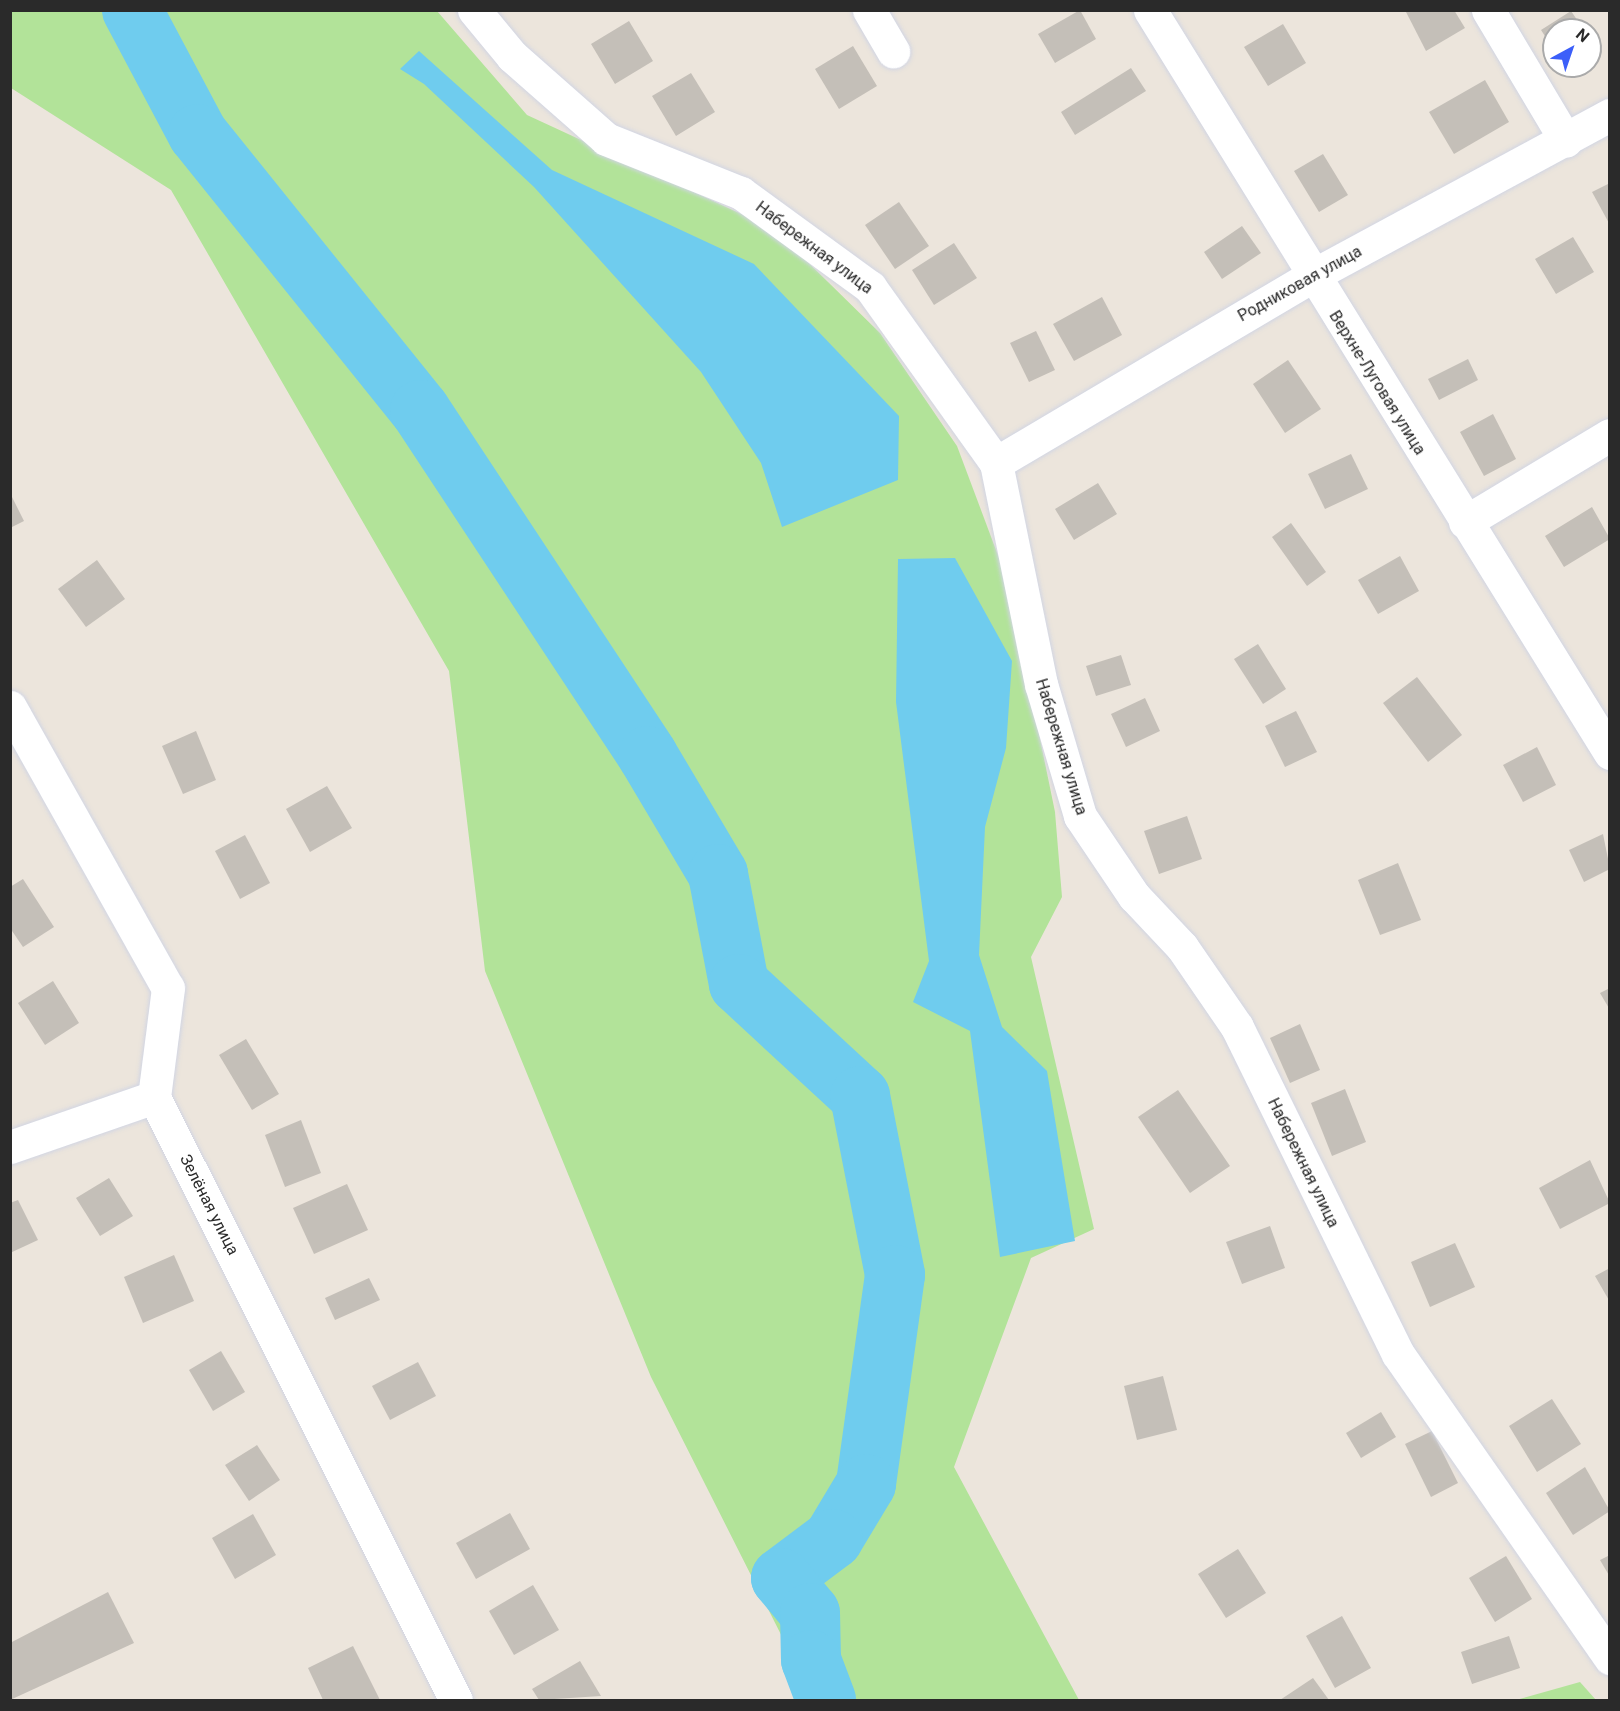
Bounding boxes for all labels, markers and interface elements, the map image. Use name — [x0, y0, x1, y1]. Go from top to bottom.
north arrow — [1542, 18, 1602, 78]
text: N — [1572, 24, 1593, 46]
street label: Набережная улица — [752, 198, 876, 298]
street label: Родниковая улица — [1235, 242, 1365, 326]
street label: Верхне-Луговая улица — [1325, 307, 1429, 459]
street label: Набережная улица — [1031, 676, 1091, 818]
street label: Набережная улица — [1263, 1095, 1343, 1231]
street label: Зелёная улица — [175, 1151, 243, 1259]

